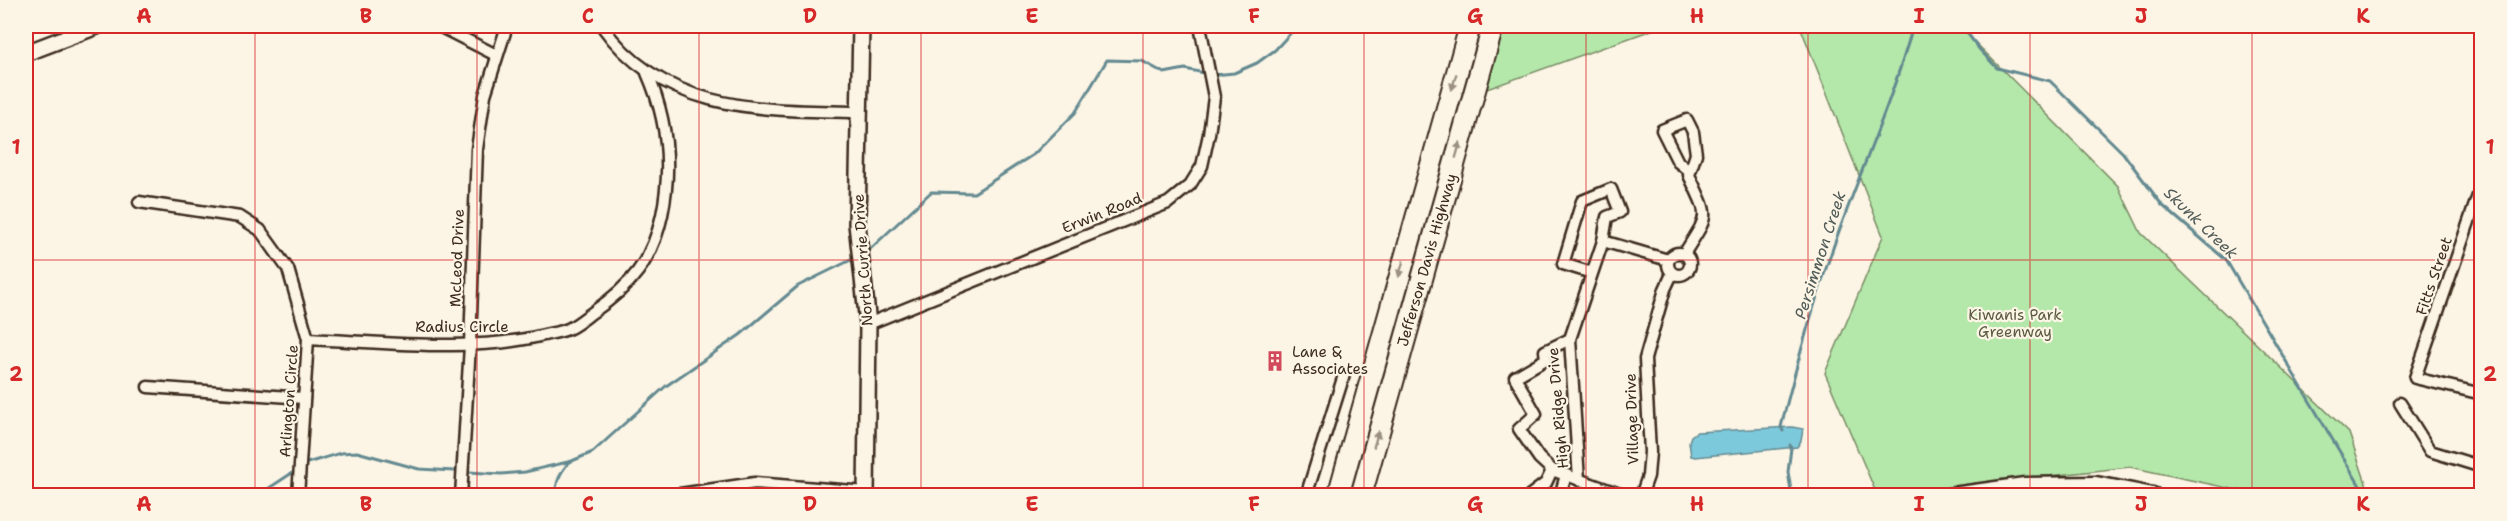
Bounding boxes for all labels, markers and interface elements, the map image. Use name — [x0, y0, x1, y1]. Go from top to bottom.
text: A — [136, 3, 152, 29]
text: B — [360, 3, 372, 29]
text: C — [582, 3, 594, 29]
text: D — [803, 3, 817, 29]
text: E — [1025, 3, 1039, 29]
text: F — [1248, 3, 1260, 29]
text: G — [1467, 3, 1483, 29]
text: H — [1690, 3, 1704, 29]
text: I — [1913, 3, 1925, 29]
text: J — [2135, 3, 2148, 29]
text: K — [2356, 3, 2370, 29]
one-way arrow — [1449, 73, 1458, 91]
text: 1 — [11, 134, 21, 160]
text: 1 — [2485, 134, 2495, 160]
one-way arrow — [1454, 141, 1463, 159]
street label: Jefferson Davis Highway — [1393, 171, 1461, 349]
water label: Skunk Creek — [2160, 182, 2242, 264]
street label: Erwin Road — [1059, 188, 1145, 238]
water label: Persimmon Creek — [1789, 188, 1851, 322]
street label: North Currie Drive — [848, 193, 878, 327]
street label: McLeod Drive — [445, 209, 469, 307]
street label: Fitts Street — [2411, 234, 2457, 318]
one-way arrow — [1396, 261, 1405, 279]
park label: Kiwanis Park Greenway — [1968, 305, 2062, 342]
street label: Radius Circle — [415, 317, 509, 337]
place label: Lane & Associates — [1292, 342, 1368, 379]
street label: Arlington Circle — [275, 344, 303, 458]
street label: High Ridge Drive — [1543, 346, 1573, 470]
building icon: Lane & Associates — [1263, 349, 1287, 373]
text: 2 — [9, 361, 23, 387]
text: 2 — [2483, 361, 2497, 387]
street label: Village Drive — [1620, 373, 1644, 465]
one-way arrow — [1372, 430, 1381, 448]
text: A — [136, 491, 152, 517]
text: B — [360, 491, 372, 517]
text: C — [582, 491, 594, 517]
text: D — [803, 491, 817, 517]
text: E — [1025, 491, 1039, 517]
text: F — [1248, 491, 1260, 517]
text: G — [1467, 491, 1483, 517]
text: H — [1690, 491, 1704, 517]
text: I — [1913, 491, 1925, 517]
text: J — [2135, 491, 2148, 517]
text: K — [2356, 491, 2370, 517]

